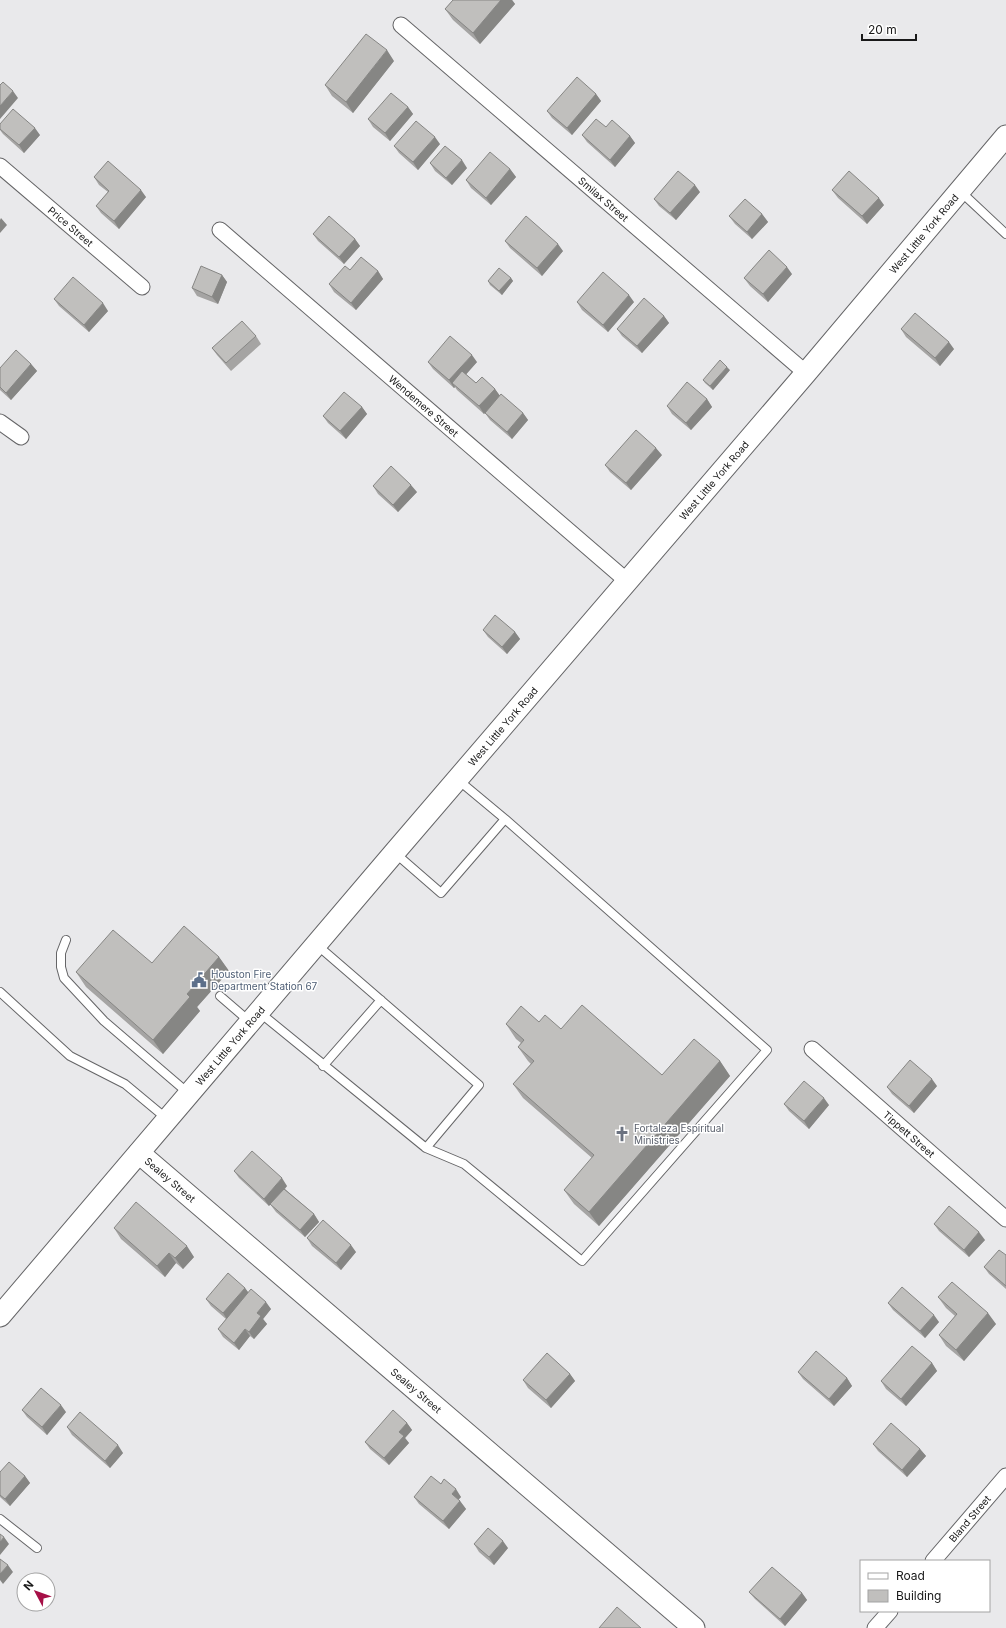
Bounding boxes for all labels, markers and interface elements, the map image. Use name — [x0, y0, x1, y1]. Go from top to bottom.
scale bar — [862, 16, 916, 42]
text: 20 m — [868, 22, 897, 37]
street label: Smilax Street — [576, 174, 632, 224]
street label: West Little York Road — [887, 191, 961, 276]
street label: Price Street — [46, 204, 96, 249]
street label: Wendemere Street — [386, 372, 462, 440]
street label: West Little York Road — [677, 438, 751, 522]
street label: West Little York Road — [466, 684, 540, 768]
place label: Houston Fire Department Station 67 — [211, 968, 318, 992]
public building icon: Houston Fire Department Station 67 — [190, 971, 208, 989]
street label: West Little York Road — [193, 1004, 267, 1088]
street label: Tippett Street — [881, 1108, 938, 1160]
place label: Fortaleza Espiritual Ministries — [634, 1122, 724, 1146]
church icon: Fortaleza Espiritual Ministries — [613, 1125, 631, 1143]
street label: Sealey Street — [142, 1155, 198, 1205]
street label: Sealey Street — [389, 1365, 445, 1416]
street label: Bland Street — [946, 1492, 993, 1544]
legend — [860, 1560, 990, 1612]
text: Road — [896, 1568, 925, 1583]
north arrow — [16, 1572, 56, 1612]
text: N — [20, 1578, 36, 1593]
text: Building — [896, 1588, 941, 1603]

